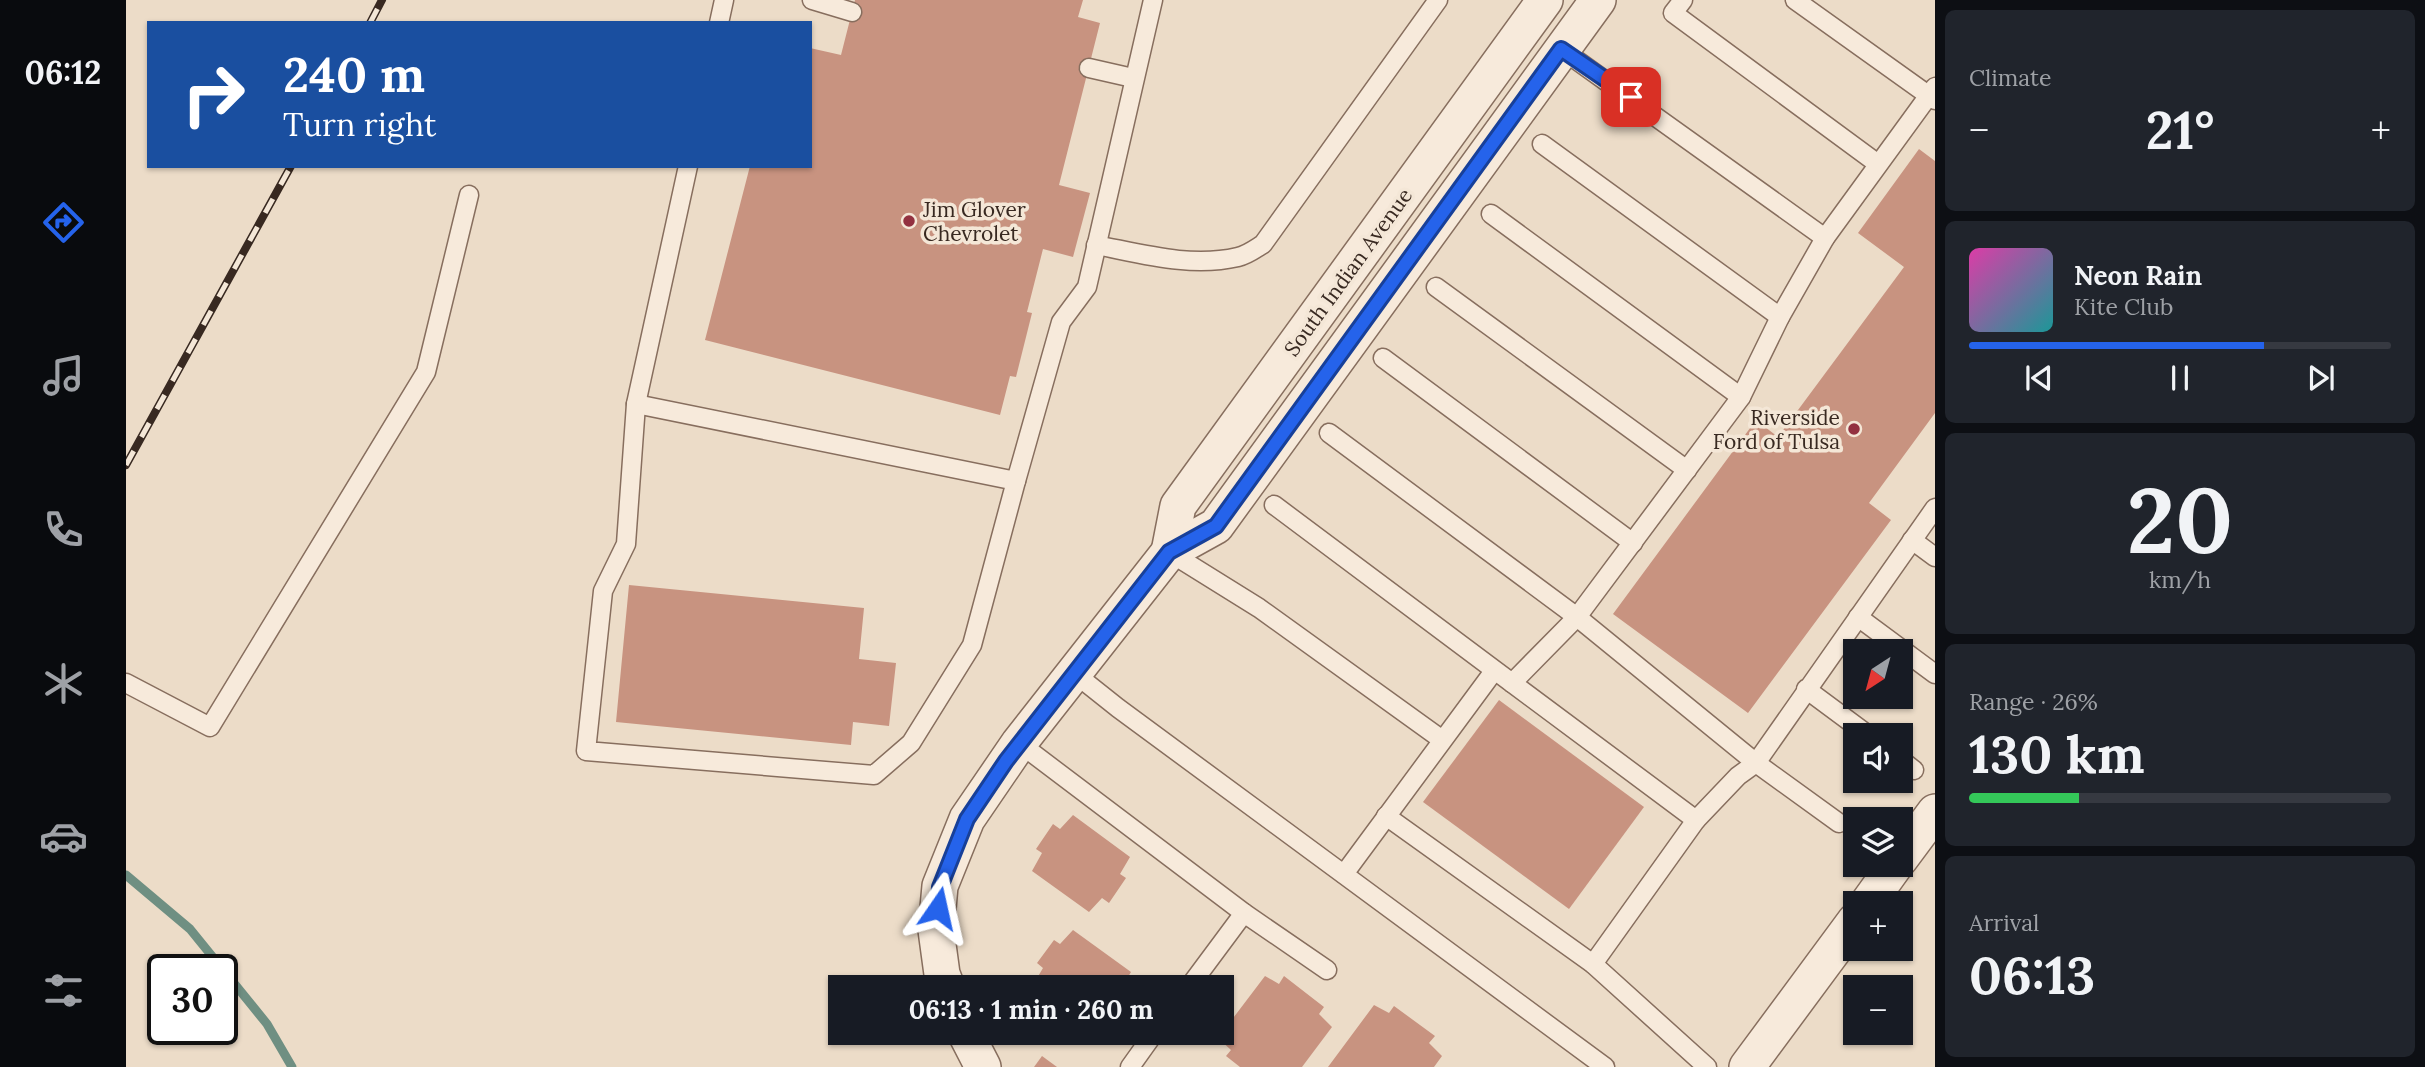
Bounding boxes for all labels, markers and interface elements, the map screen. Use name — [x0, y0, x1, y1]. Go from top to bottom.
text: 240 m — [283, 43, 425, 105]
icon: right — [168, 49, 259, 140]
text: 06:12 — [25, 52, 101, 93]
text: Climate — [1969, 63, 2051, 92]
pin — [1601, 67, 1661, 127]
icon: arrive — [1612, 78, 1650, 116]
text: 21° — [2146, 97, 2214, 163]
text: Turn right — [283, 104, 436, 145]
text: − — [1969, 106, 1989, 154]
text: + — [2371, 106, 2391, 154]
street label: South Indian Avenue — [1278, 183, 1418, 361]
place label: Jim Glover Chevrolet — [922, 196, 1026, 247]
icon: directions — [39, 198, 88, 247]
marker: Jim Glover Chevrolet — [901, 213, 917, 229]
text: Neon Rain — [2074, 259, 2202, 292]
text: Kite Club — [2074, 292, 2173, 321]
icon: music — [39, 351, 88, 400]
icon: previous — [2020, 359, 2058, 397]
icon: pause — [2161, 359, 2199, 397]
icon: next — [2302, 359, 2340, 397]
place label: Riverside Ford of Tulsa — [1713, 404, 1840, 455]
marker: Riverside Ford of Tulsa — [1846, 421, 1862, 437]
text: 20 — [2127, 461, 2233, 578]
icon: phone — [39, 505, 88, 554]
text: km/h — [2149, 565, 2211, 594]
north arrow — [1843, 639, 1913, 709]
map controls — [1843, 639, 1913, 1045]
icon: climate — [39, 659, 88, 708]
text: Range · 26% — [1969, 687, 2098, 716]
text: 130 km — [1969, 721, 2145, 787]
button: sound — [1843, 723, 1913, 793]
button: layers — [1843, 807, 1913, 877]
icon: car — [39, 812, 88, 861]
position arrow — [901, 871, 975, 945]
button: + — [1843, 891, 1913, 961]
text: Arrival — [1969, 908, 2039, 937]
text: 06:13 — [1969, 942, 2095, 1008]
speed limit sign: 30 — [147, 954, 238, 1045]
icon: filters — [39, 966, 88, 1015]
button: − — [1843, 975, 1913, 1045]
text: 06:13 · 1 min · 260 m — [909, 993, 1153, 1026]

